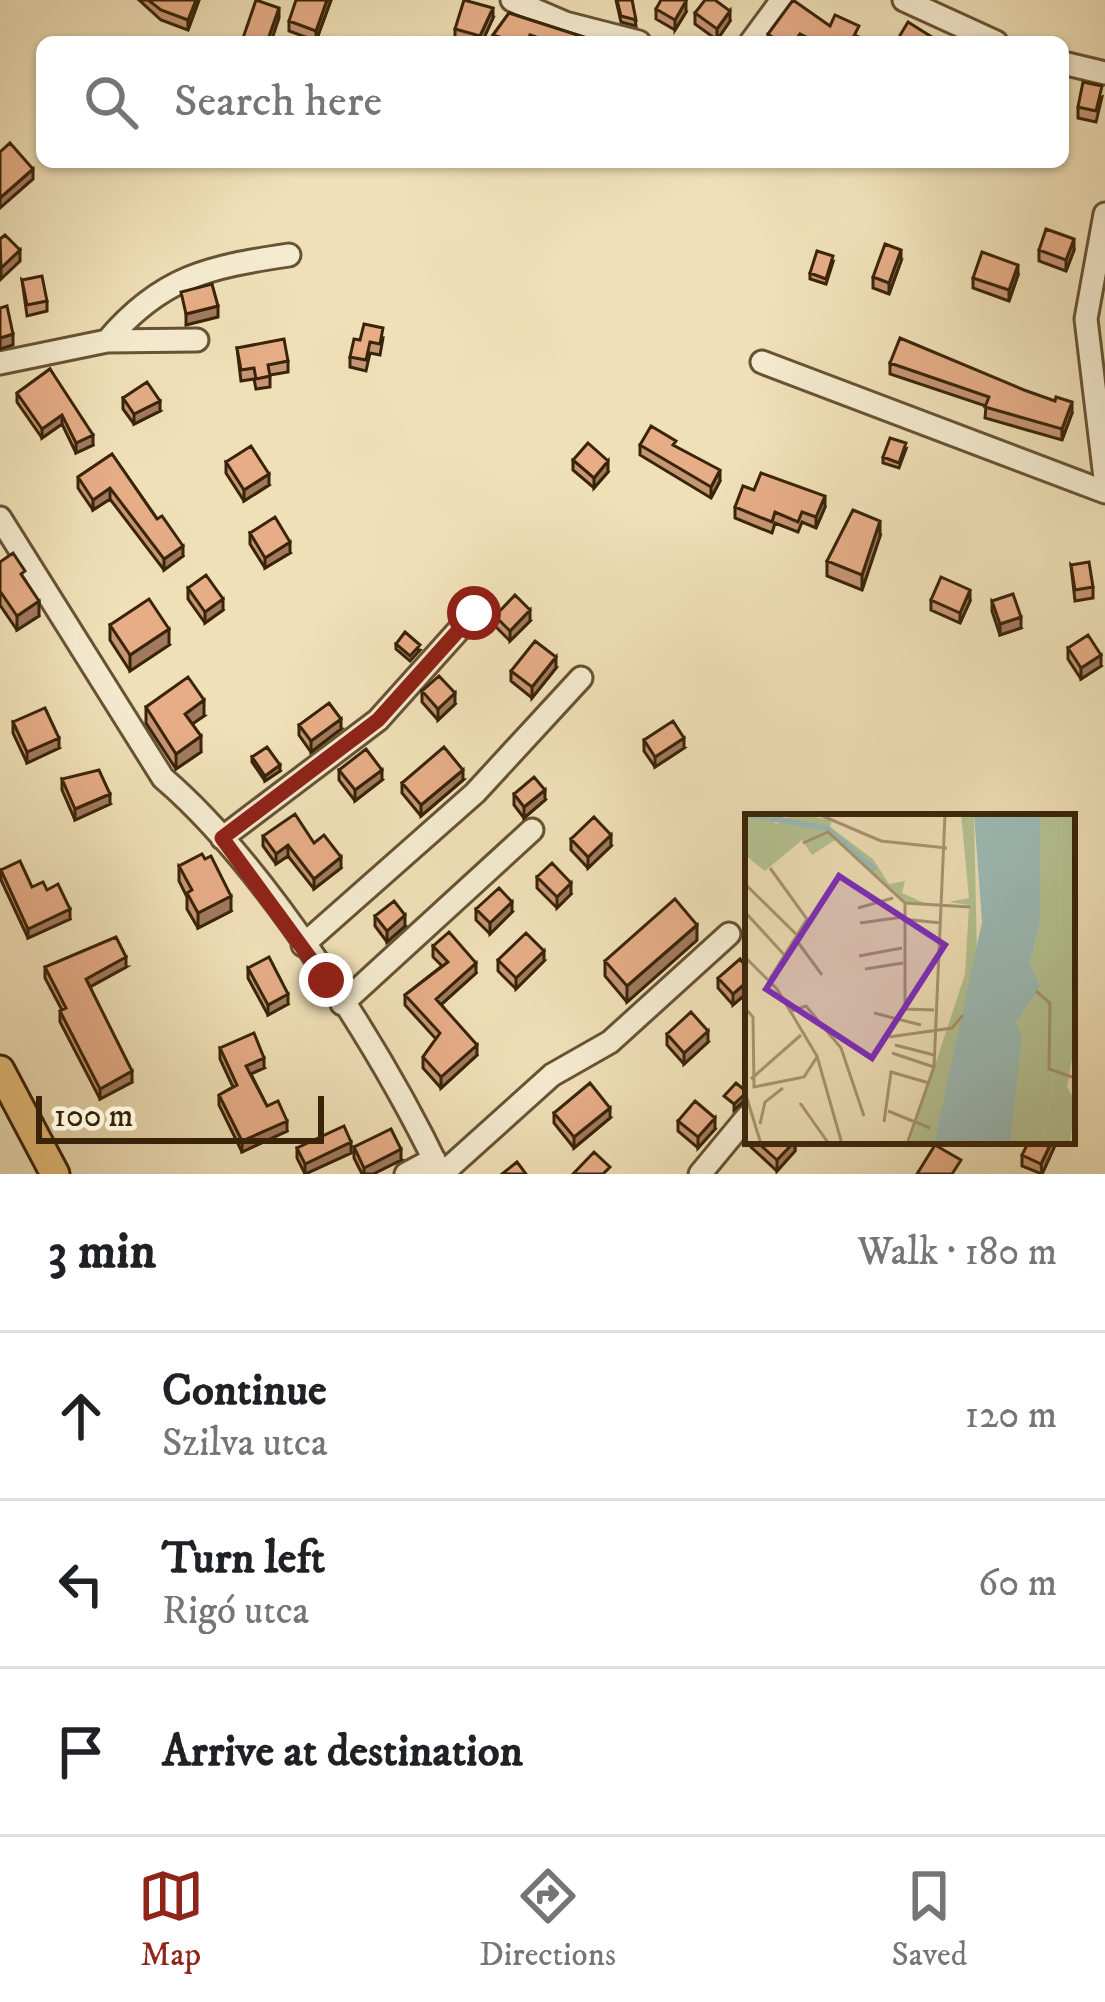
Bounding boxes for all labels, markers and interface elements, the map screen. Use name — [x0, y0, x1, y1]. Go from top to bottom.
search box — [36, 36, 1069, 168]
icon: search — [78, 69, 144, 135]
text: Search here — [174, 74, 382, 130]
route start — [447, 586, 501, 640]
inset map — [745, 814, 1075, 1144]
route end — [299, 953, 353, 1007]
scale bar — [36, 1090, 324, 1143]
text: 100 m — [54, 1096, 133, 1137]
text: 3 min — [48, 1220, 156, 1284]
text: Walk · 180 m — [857, 1228, 1057, 1277]
text: Continue — [162, 1363, 327, 1419]
icon: ahead — [48, 1383, 114, 1449]
text: 120 m — [965, 1391, 1057, 1440]
text: Szilva utca — [162, 1419, 327, 1468]
text: Turn left — [162, 1531, 325, 1587]
icon: left — [48, 1551, 114, 1617]
text: 60 m — [978, 1559, 1057, 1608]
text: Rigó utca — [162, 1587, 309, 1636]
icon: arrive — [48, 1719, 114, 1785]
text: Arrive at destination — [162, 1724, 523, 1780]
tab: Map — [138, 1863, 204, 1976]
tab: Directions — [479, 1863, 616, 1976]
tab: Saved — [891, 1863, 967, 1976]

